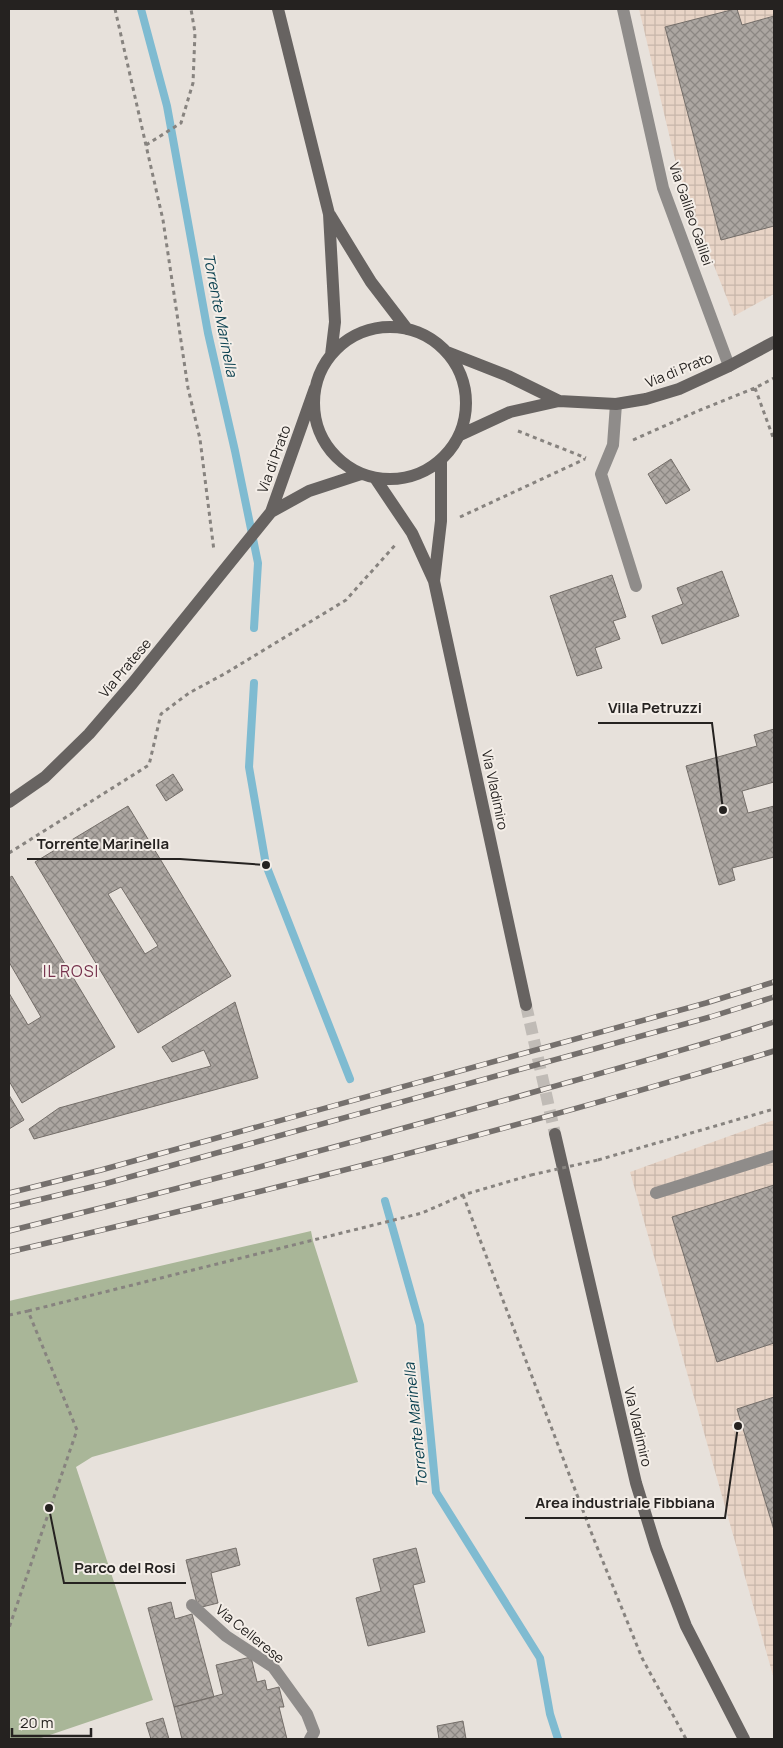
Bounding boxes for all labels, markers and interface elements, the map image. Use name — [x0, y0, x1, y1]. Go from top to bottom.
street label: Via Galileo Galilei — [665, 160, 718, 268]
water label: Torrente Marinella — [198, 252, 243, 379]
street label: Via di Prato — [642, 347, 715, 392]
street label: Via di Prato — [252, 422, 295, 495]
street label: Via Pratese — [94, 634, 155, 701]
callout: Villa Petruzzi — [598, 693, 712, 723]
text: Villa Petruzzi — [608, 697, 702, 718]
street label: Via Vladimiro — [478, 748, 513, 832]
callout: Torrente Marinella — [27, 829, 180, 859]
text: Torrente Marinella — [37, 833, 169, 854]
district label: IL ROSI — [43, 960, 99, 982]
water label: Torrente Marinella — [398, 1361, 432, 1488]
street label: Via Vladimiro — [620, 1385, 657, 1469]
callout: Area industriale Fibbiana — [525, 1488, 725, 1518]
text: Area industriale Fibbiana — [535, 1492, 715, 1513]
callout: Parco del Rosi — [64, 1553, 186, 1583]
text: Parco del Rosi — [74, 1557, 176, 1578]
street label: Via Cellerese — [212, 1600, 289, 1667]
scale bar — [12, 1706, 91, 1738]
text: 20 m — [20, 1712, 53, 1733]

